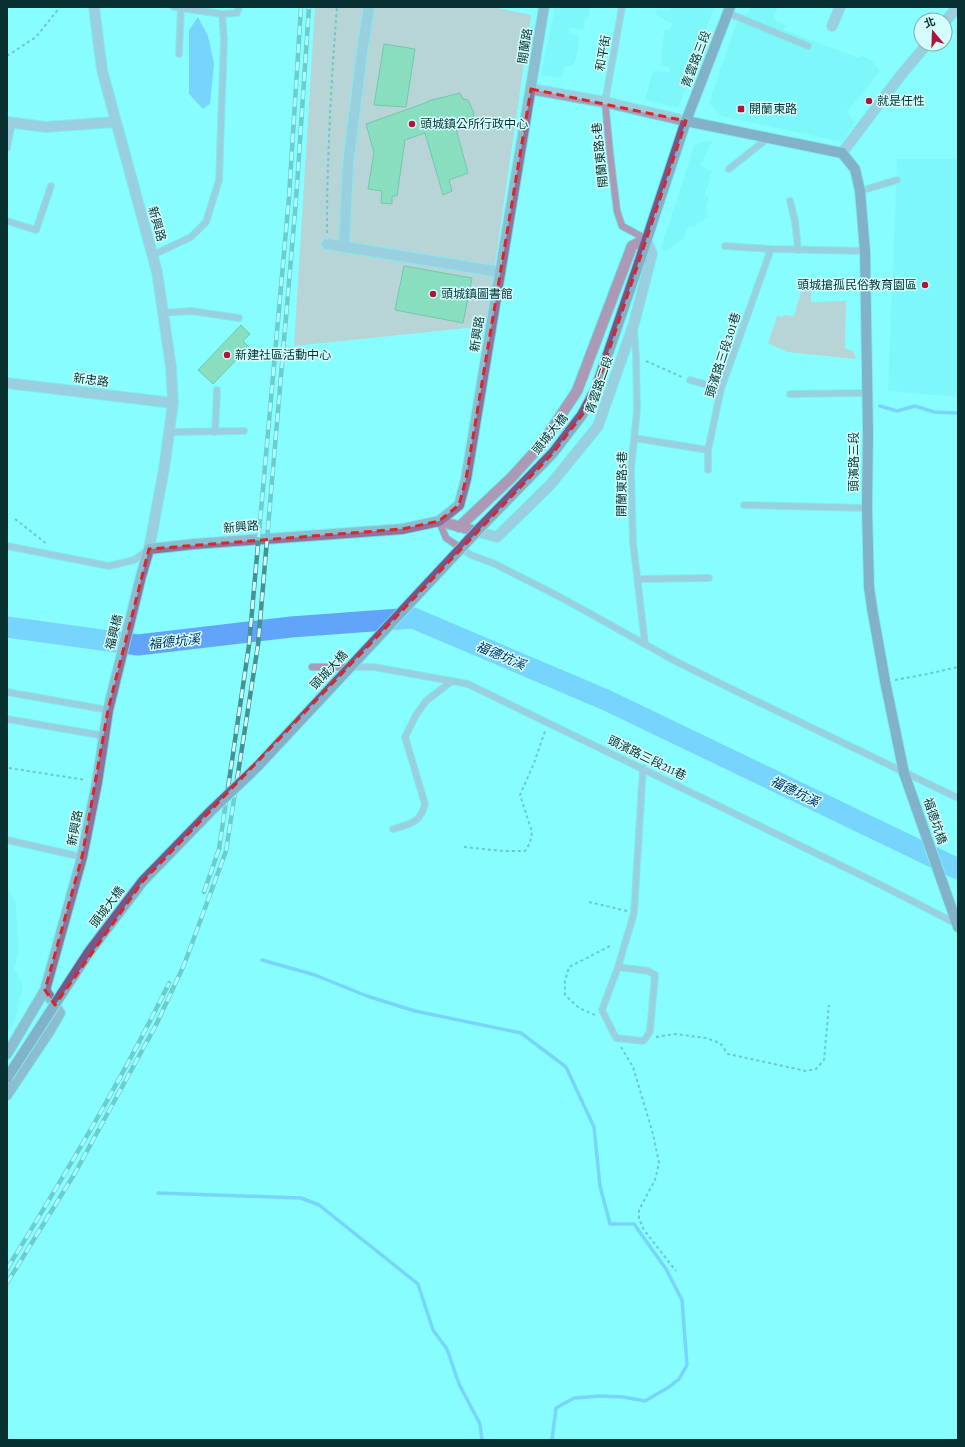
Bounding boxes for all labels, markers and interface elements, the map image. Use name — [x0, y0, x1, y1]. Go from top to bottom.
north arrow — [913, 12, 953, 52]
text: 北 — [923, 15, 937, 30]
street label: 開蘭路 — [515, 27, 535, 65]
street label: 青雲路三段 — [679, 28, 713, 90]
street label: 和平街 — [593, 34, 613, 72]
place label: 就是任性 — [877, 94, 925, 108]
marker: 就是任性 — [864, 96, 874, 106]
place label: 開蘭東路 — [749, 102, 797, 116]
marker: 開蘭東路 — [736, 104, 746, 114]
place label: 頭城鎮公所行政中心 — [420, 117, 528, 131]
marker: 頭城鎮公所行政中心 — [407, 119, 417, 129]
street label: 開蘭東路5巷 — [590, 122, 610, 188]
street label: 新興路 — [145, 205, 169, 243]
place label: 頭城搶孤民俗教育園區 — [797, 278, 917, 292]
marker: 頭城搶孤民俗教育園區 — [920, 280, 930, 290]
place label: 頭城鎮圖書館 — [441, 287, 513, 301]
marker: 頭城鎮圖書館 — [428, 289, 438, 299]
street label: 頭濱路三段301巷 — [703, 311, 743, 399]
street label: 新興路 — [467, 315, 487, 353]
place label: 新建社區活動中心 — [235, 348, 331, 362]
marker: 新建社區活動中心 — [222, 350, 232, 360]
street label: 青雲路二段 — [583, 354, 615, 416]
street label: 新忠路 — [72, 371, 110, 389]
street label: 頭城大橋 — [529, 411, 571, 457]
street label: 頭濱路三段 — [847, 432, 861, 492]
street label: 開蘭東路5巷 — [614, 451, 630, 517]
street label: 新興路 — [222, 518, 260, 536]
street label: 福興橋 — [103, 613, 125, 651]
water label: 福德坑溪 — [147, 631, 203, 652]
water label: 福德坑溪 — [474, 638, 530, 673]
street label: 頭城大橋 — [308, 648, 350, 692]
street label: 頭濱路三段211巷 — [605, 733, 689, 783]
water label: 福德坑溪 — [768, 773, 823, 810]
street label: 福德坑橋 — [921, 796, 949, 846]
street label: 新興路 — [65, 809, 85, 847]
street label: 頭城大橋 — [87, 884, 127, 930]

